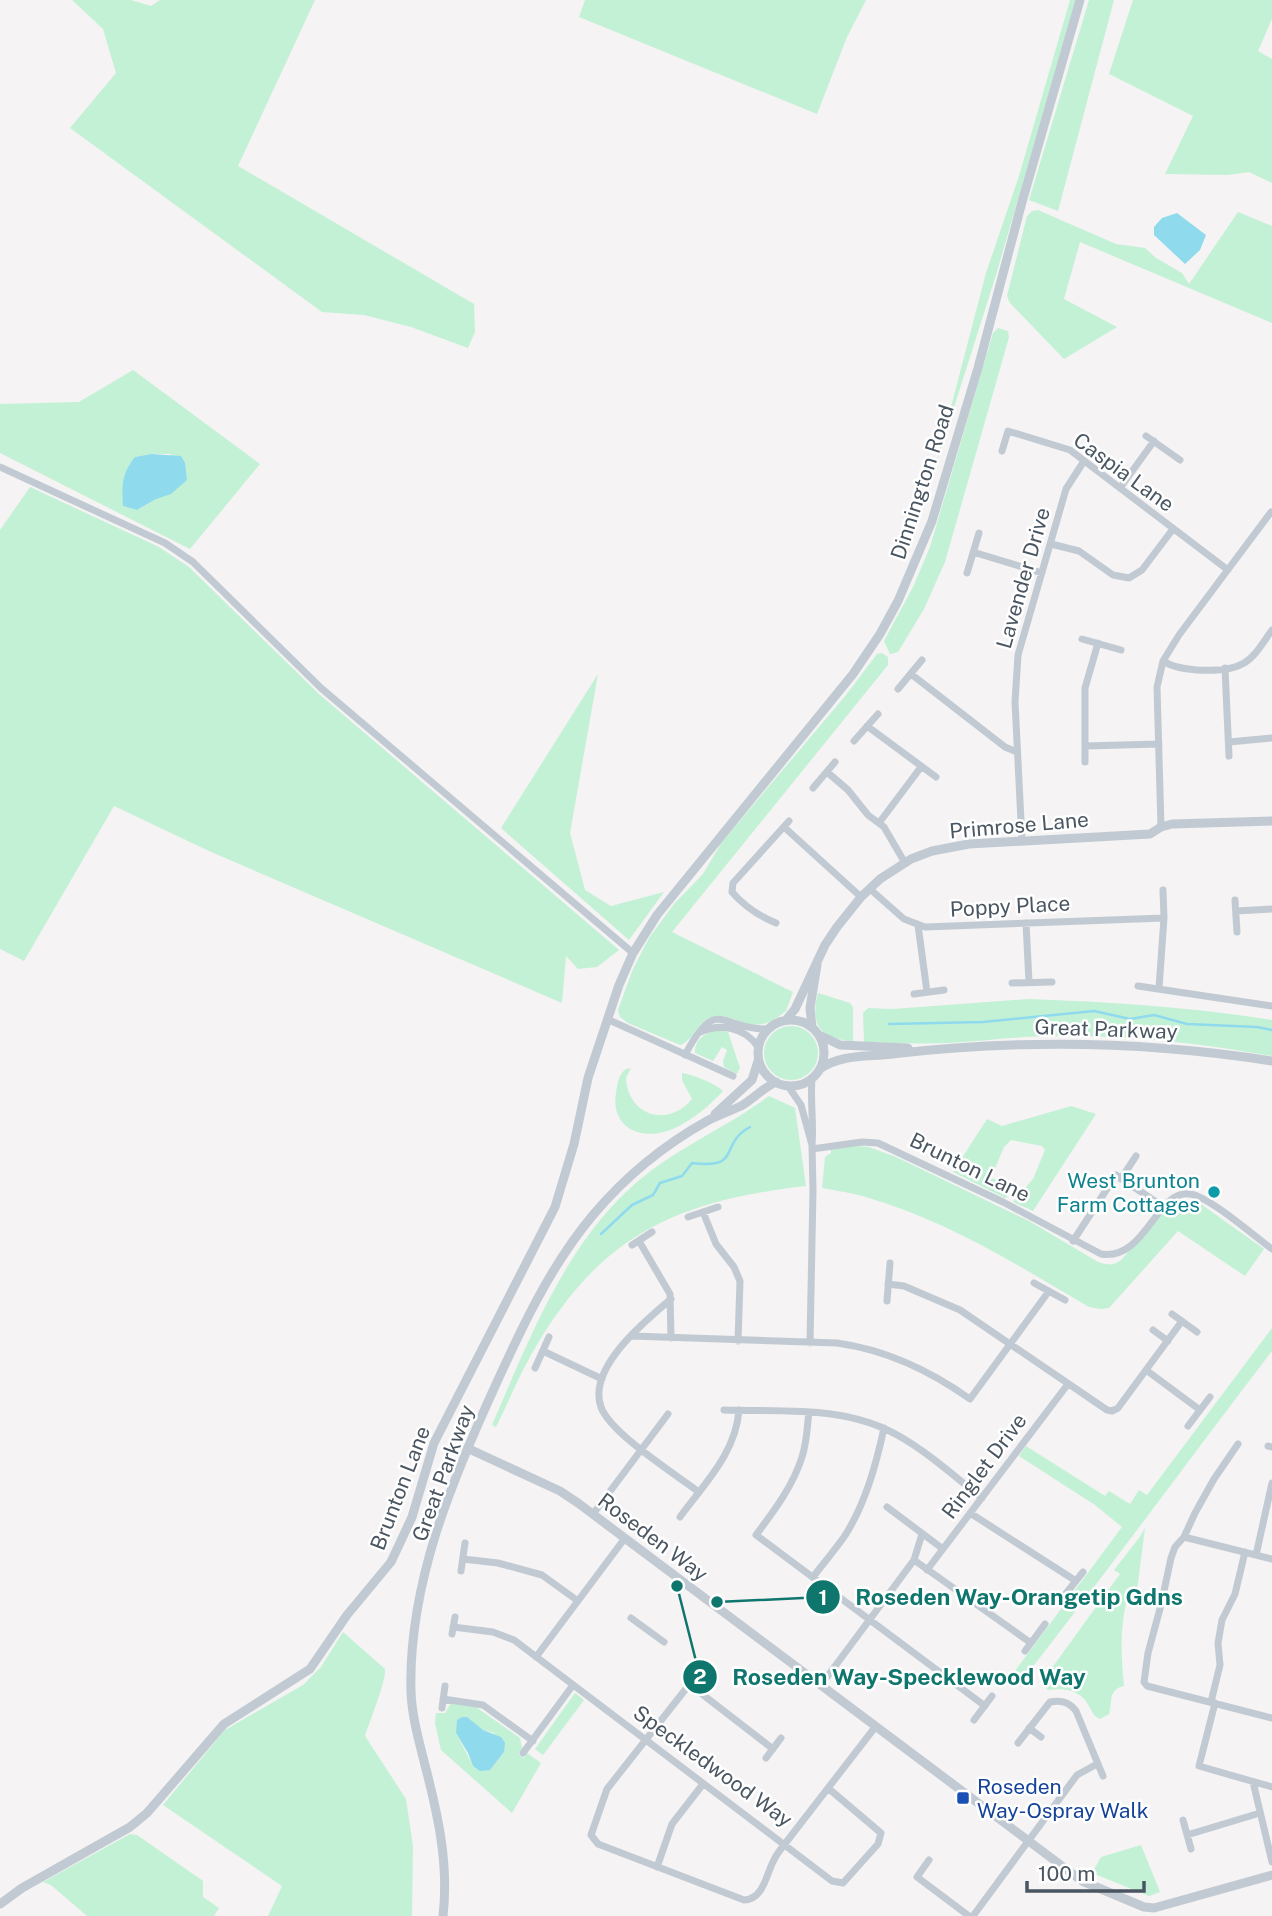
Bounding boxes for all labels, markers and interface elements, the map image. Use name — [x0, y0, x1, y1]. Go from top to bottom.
street label: Dinnington Road — [885, 401, 959, 563]
street label: Caspia Lane — [1069, 427, 1179, 517]
street label: Lavender Drive — [991, 505, 1055, 651]
street label: Primrose Lane — [948, 806, 1090, 844]
street label: Poppy Place — [949, 890, 1071, 922]
street label: Great Parkway — [1034, 1014, 1178, 1044]
street label: Brunton Lane — [906, 1127, 1034, 1207]
place label: West Brunton Farm Cottages — [1057, 1168, 1200, 1217]
marker: West Brunton Farm Cottages — [1206, 1184, 1222, 1200]
street label: Great Parkway — [407, 1401, 479, 1545]
street label: Ringlet Drive — [936, 1408, 1032, 1524]
street label: Brunton Lane — [365, 1423, 435, 1553]
street label: Roseden Way — [593, 1488, 713, 1586]
callout: Roseden Way-Orangetip Gdns — [806, 1575, 1197, 1619]
text: Roseden Way-Orangetip Gdns — [855, 1583, 1183, 1610]
text: 1 — [819, 1585, 828, 1610]
callout: Roseden Way-Specklewood Way — [683, 1655, 1100, 1699]
text: Roseden Way-Specklewood Way — [732, 1663, 1086, 1690]
text: 2 — [693, 1664, 707, 1689]
street label: Speckledwood Way — [629, 1700, 797, 1832]
place label: Roseden Way-Ospray Walk — [977, 1774, 1149, 1823]
marker: Roseden Way-Ospray Walk — [955, 1790, 971, 1806]
scale bar — [1027, 1850, 1144, 1894]
text: 100 m — [1038, 1861, 1095, 1886]

